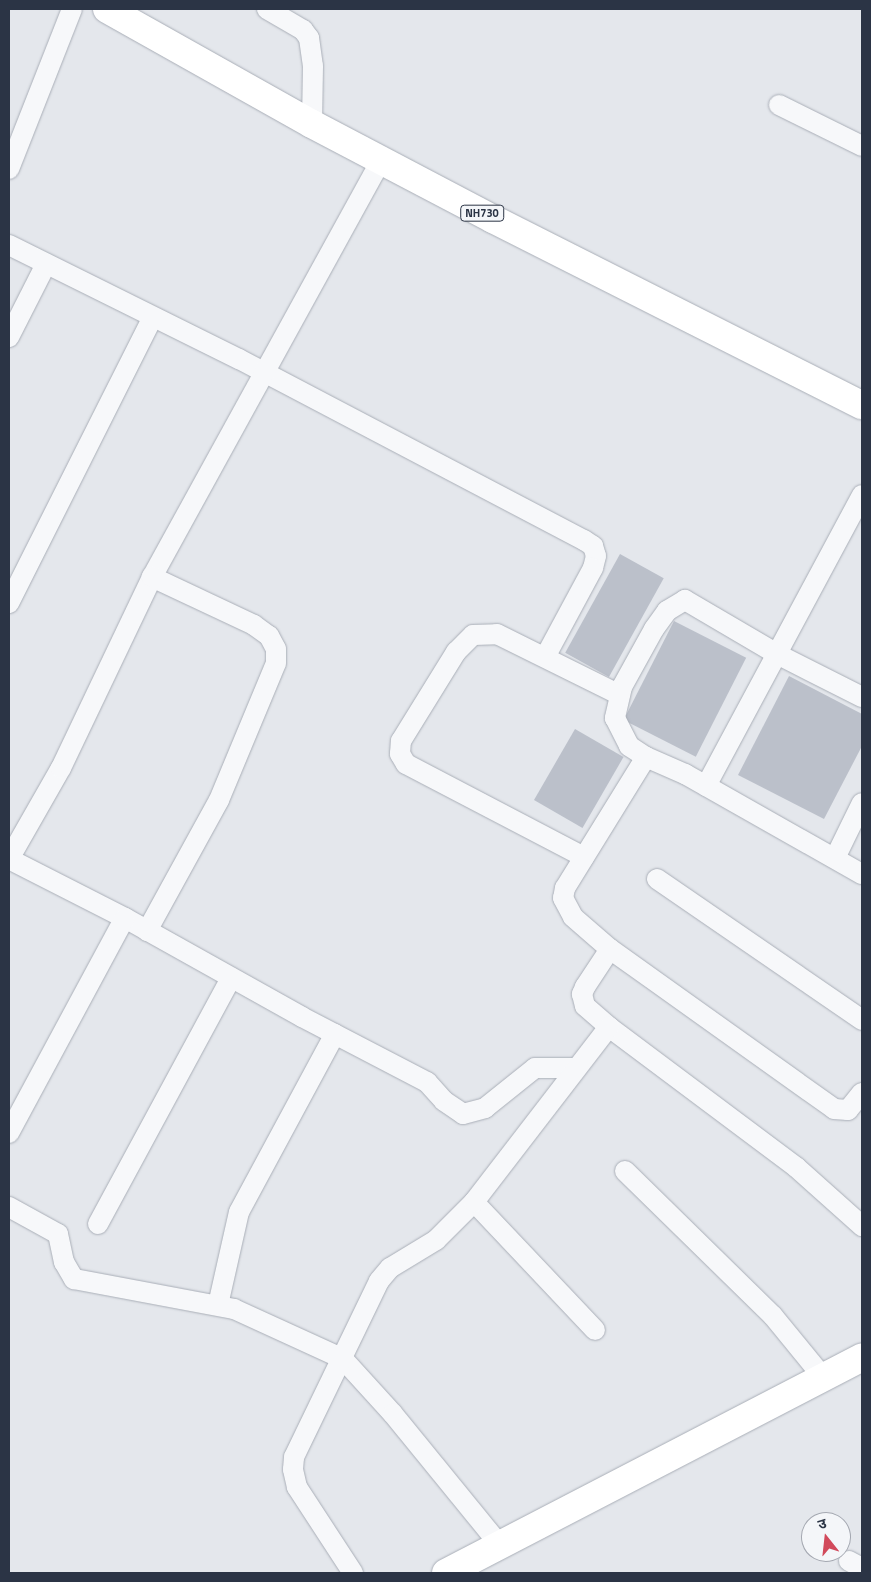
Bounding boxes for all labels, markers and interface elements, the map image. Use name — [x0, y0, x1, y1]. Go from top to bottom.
road number: NH730 — [460, 204, 504, 222]
north arrow — [801, 1512, 851, 1562]
text: उ — [815, 1512, 829, 1534]

